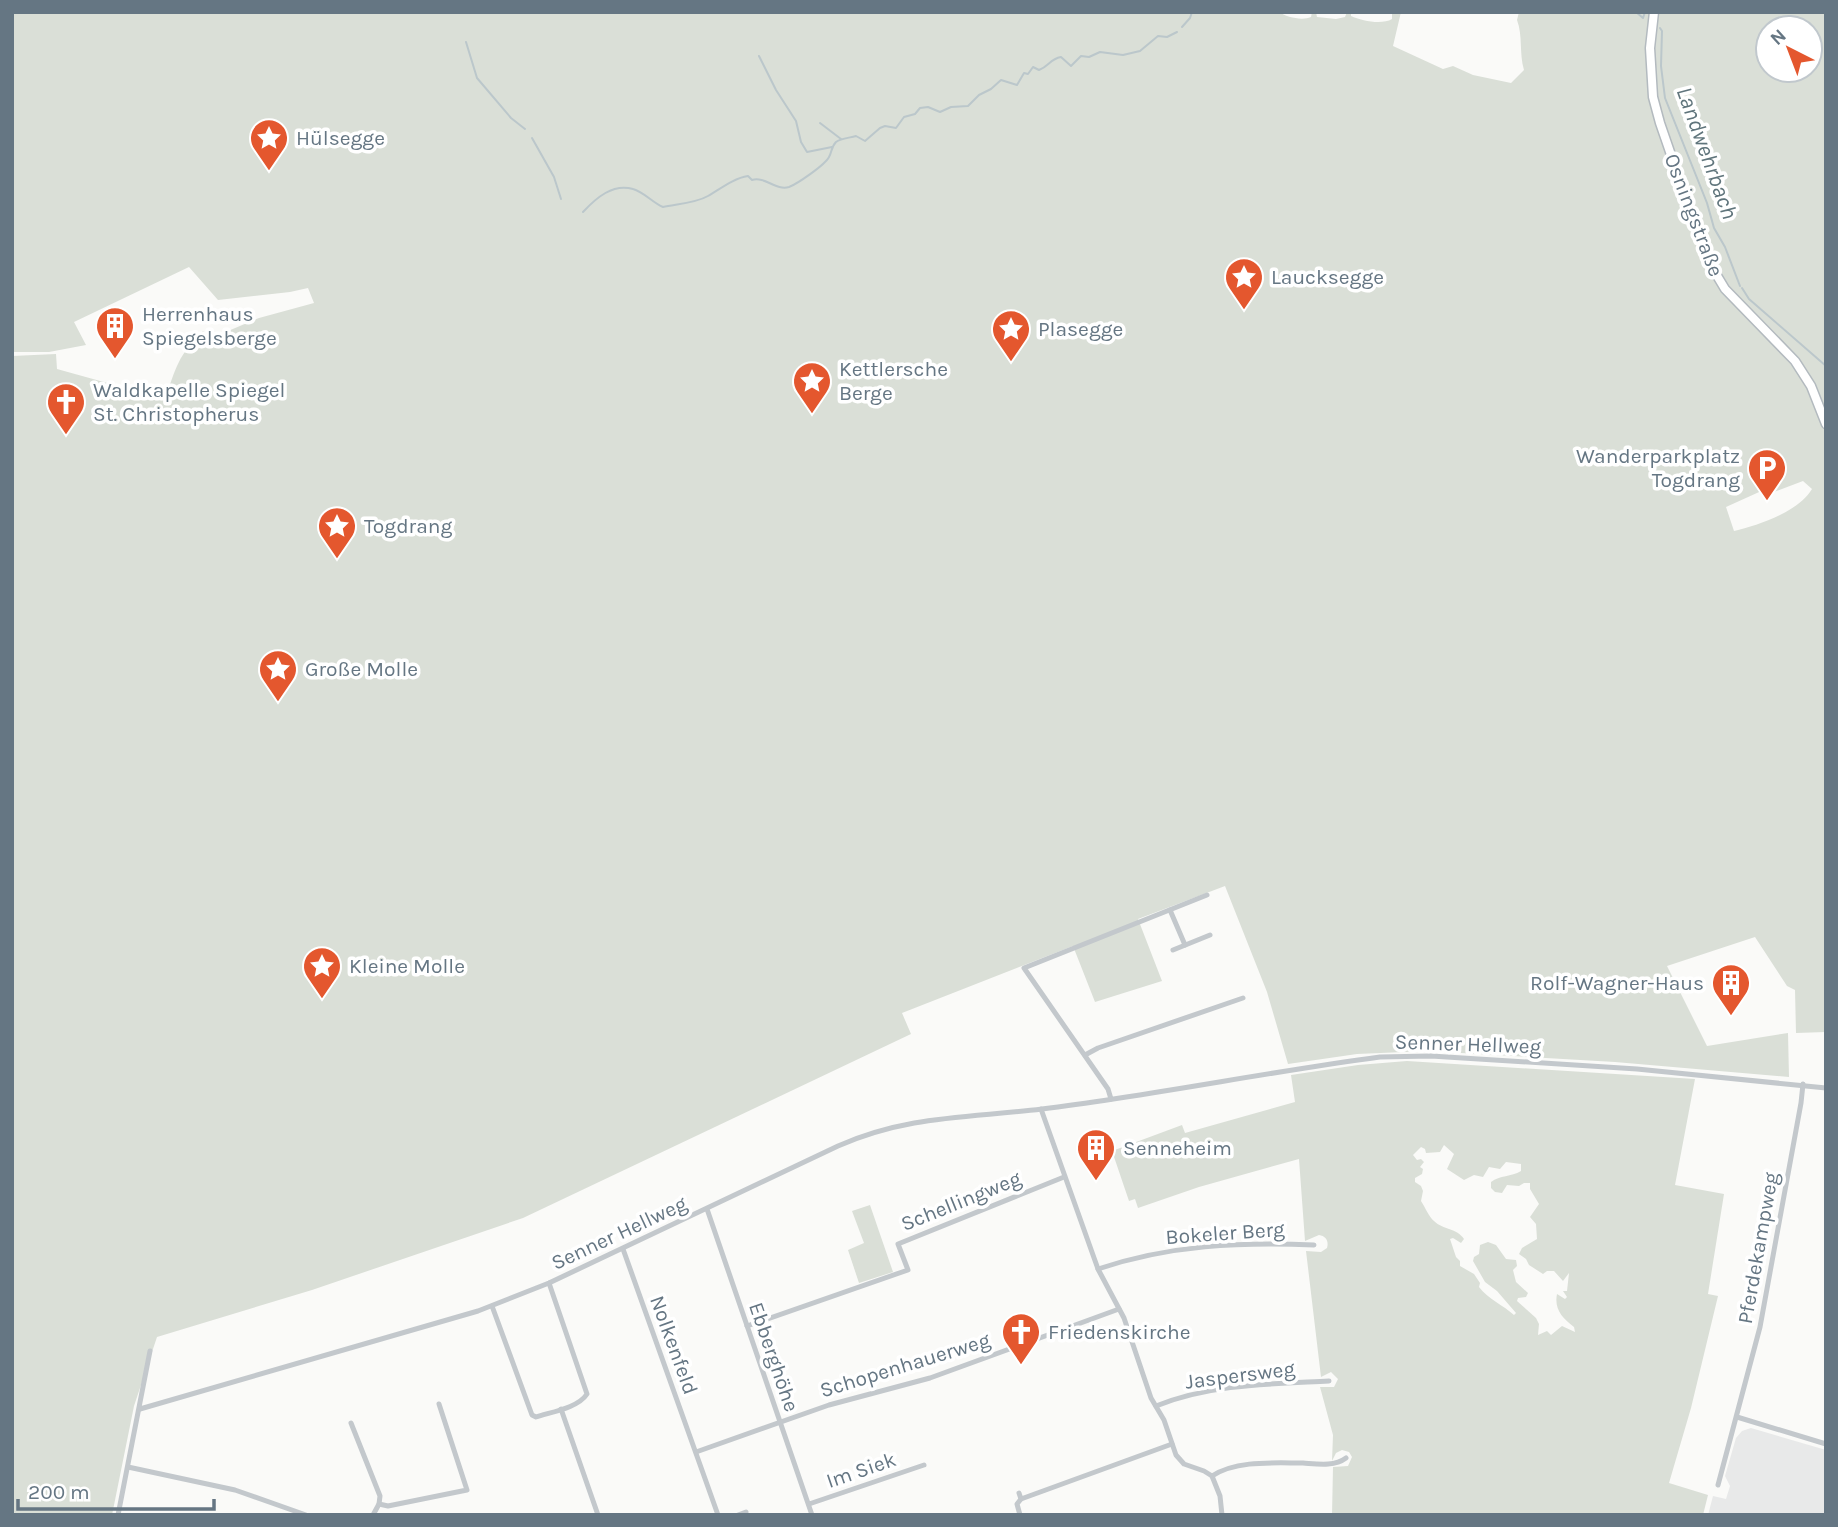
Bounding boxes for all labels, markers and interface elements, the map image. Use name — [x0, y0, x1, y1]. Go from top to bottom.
north arrow — [1754, 14, 1824, 84]
text: N — [1766, 24, 1791, 50]
water label: Landwehrbach — [1671, 83, 1743, 223]
place icon: Hülsegge — [248, 117, 290, 172]
place label: Hülsegge — [296, 126, 385, 150]
street label: Osningstraße — [1660, 150, 1728, 280]
place icon: Laucksegge — [1223, 256, 1265, 311]
place label: Laucksegge — [1271, 265, 1384, 289]
place label: Herrenhaus Spiegelsberge — [142, 302, 277, 350]
building icon: Herrenhaus Spiegelsberge — [94, 305, 136, 360]
place icon: Plasegge — [990, 308, 1032, 363]
place label: Plasegge — [1038, 317, 1123, 341]
place label: Kettlersche Berge — [839, 357, 948, 405]
place icon: Kettlersche Berge — [791, 360, 833, 415]
place label: Waldkapelle Spiegel St. Christopherus — [93, 378, 286, 426]
church icon: Waldkapelle Spiegel St. Christopherus — [45, 381, 87, 436]
place label: Wanderparkplatz Togdrang — [1576, 444, 1740, 492]
parking icon: Wanderparkplatz Togdrang — [1746, 447, 1788, 502]
place icon: Togdrang — [316, 505, 358, 560]
place label: Togdrang — [364, 514, 452, 538]
place icon: Große Molle — [257, 648, 299, 703]
place label: Große Molle — [305, 657, 418, 681]
place icon: Kleine Molle — [301, 945, 343, 1000]
place label: Kleine Molle — [349, 954, 465, 978]
building icon: Rolf-Wagner-Haus — [1710, 962, 1752, 1017]
place label: Rolf-Wagner-Haus — [1530, 971, 1704, 995]
street label: Senner Hellweg — [1394, 1029, 1542, 1059]
building icon: Senneheim — [1075, 1127, 1117, 1182]
place label: Senneheim — [1123, 1136, 1232, 1160]
street label: Schellingweg — [897, 1166, 1025, 1236]
street label: Pferdekampweg — [1733, 1170, 1783, 1326]
street label: Senner Hellweg — [547, 1191, 691, 1275]
street label: Bokeler Berg — [1165, 1217, 1285, 1249]
street label: Nolkenfeld — [645, 1292, 703, 1398]
street label: Ebberghöhe — [744, 1299, 804, 1415]
church icon: Friedenskirche — [1000, 1311, 1042, 1366]
place label: Friedenskirche — [1048, 1320, 1191, 1344]
street label: Schopenhauerweg — [817, 1328, 993, 1402]
street label: Jaspersweg — [1184, 1356, 1296, 1394]
street label: Im Siek — [823, 1447, 899, 1493]
scale bar — [18, 1468, 214, 1512]
text: 200 m — [28, 1480, 90, 1504]

